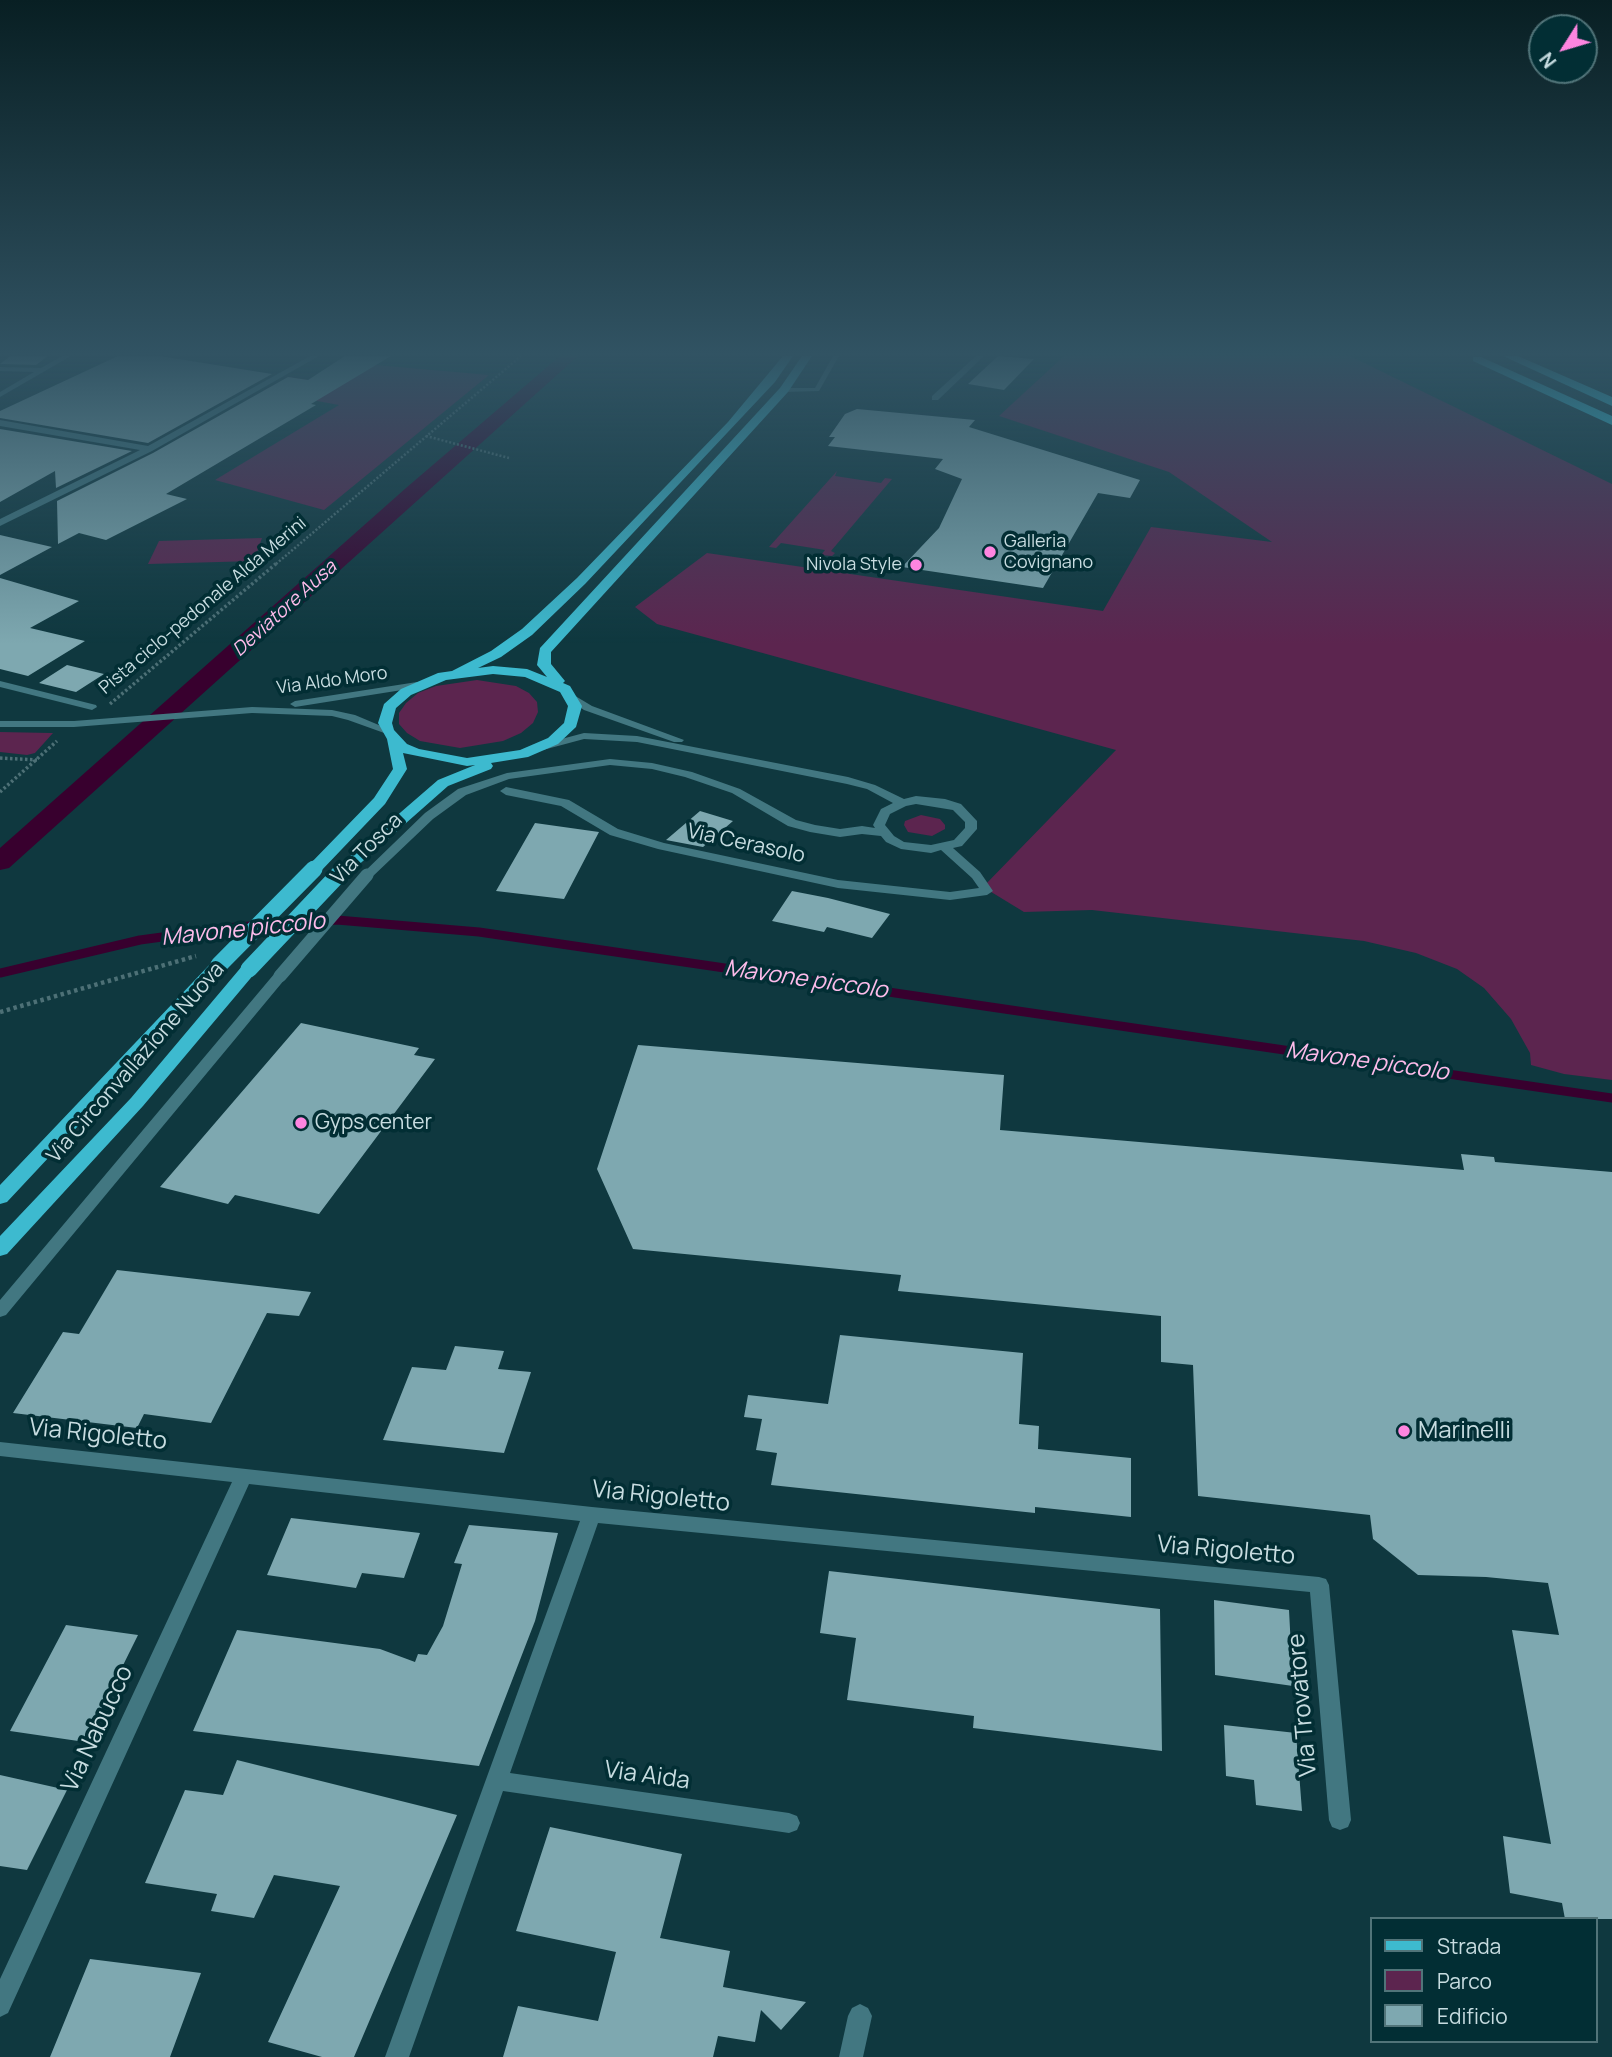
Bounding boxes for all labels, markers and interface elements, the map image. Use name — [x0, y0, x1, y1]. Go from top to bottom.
north arrow — [1528, 14, 1598, 84]
text: N — [1533, 47, 1562, 74]
street label: Pista ciclo-pedonale Alda Merini — [95, 513, 311, 699]
place label: Galleria Covignano — [1004, 531, 1093, 574]
marker: Galleria Covignano — [982, 544, 998, 560]
place label: Nivola Style — [806, 554, 902, 576]
water label: Deviatore Ausa — [228, 556, 342, 662]
marker: Nivola Style — [908, 557, 924, 573]
street label: Via Aldo Moro — [275, 663, 389, 699]
street label: Via Tosca — [326, 808, 408, 890]
street label: Via Cerasolo — [685, 819, 807, 869]
water label: Mavone piccolo — [160, 908, 326, 952]
water label: Mavone piccolo — [723, 955, 889, 1005]
street label: Via Circonvallazione Nuova — [42, 958, 230, 1168]
water label: Mavone piccolo — [1284, 1037, 1450, 1087]
place label: Gyps center — [315, 1110, 432, 1136]
marker: Gyps center — [293, 1115, 309, 1131]
street label: Via Rigoletto — [28, 1413, 168, 1457]
place label: Marinelli — [1418, 1417, 1511, 1445]
marker: Marinelli — [1396, 1423, 1412, 1439]
street label: Via Rigoletto — [591, 1475, 731, 1519]
street label: Via Rigoletto — [1156, 1531, 1296, 1571]
street label: Via Trovatore — [1282, 1632, 1324, 1778]
street label: Via Nabucco — [56, 1661, 140, 1797]
street label: Via Aida — [602, 1756, 692, 1796]
legend — [1370, 1917, 1598, 2043]
text: Strada — [1437, 1932, 1501, 1960]
text: Parco — [1437, 1967, 1492, 1995]
text: Edificio — [1437, 2002, 1508, 2030]

